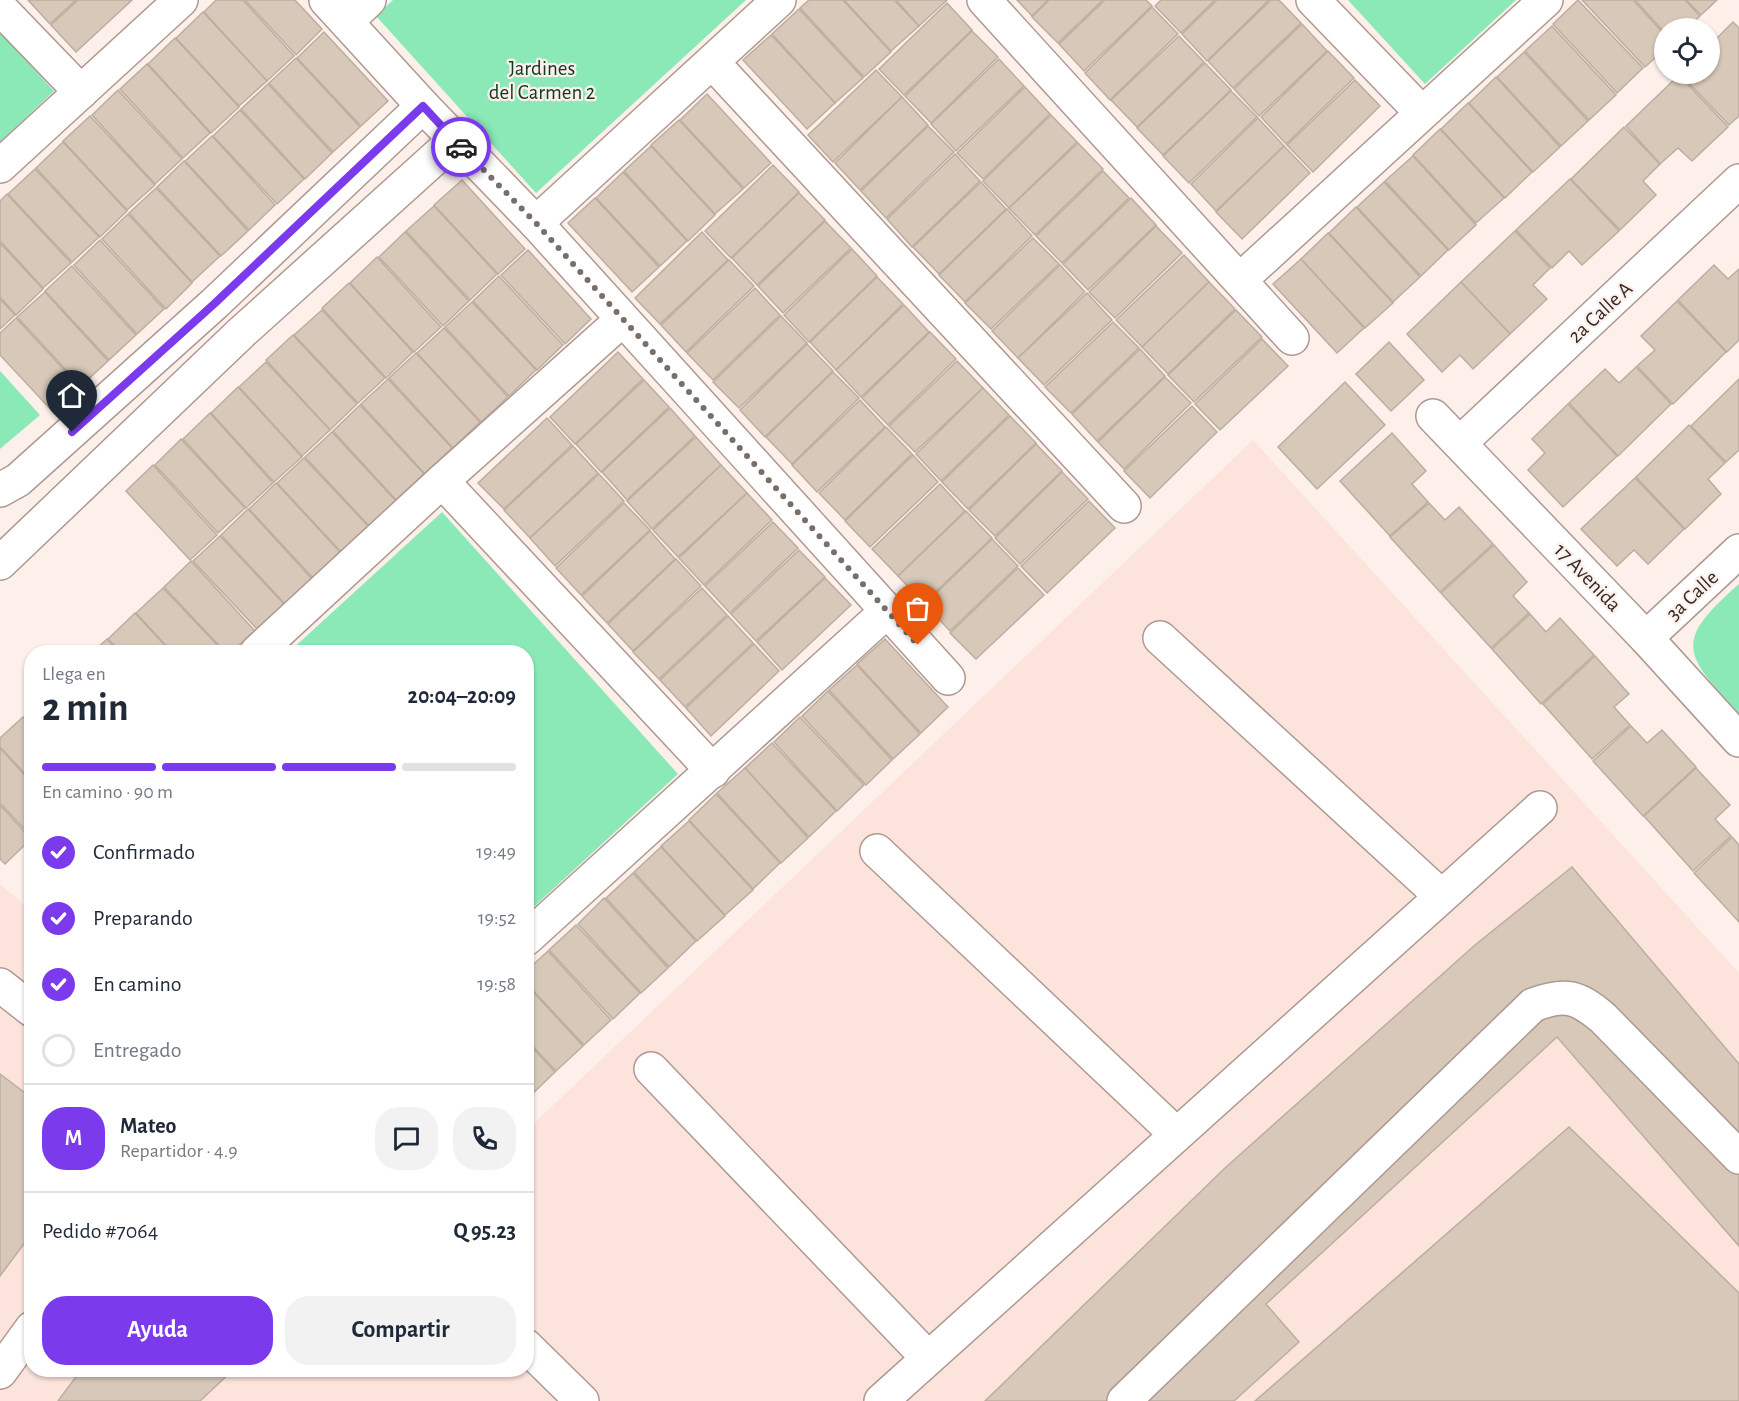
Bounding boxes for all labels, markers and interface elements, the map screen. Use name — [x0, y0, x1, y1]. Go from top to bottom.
map controls — [1654, 18, 1720, 84]
button: locate — [1654, 18, 1720, 84]
park label: Jardines del Carmen 2 — [489, 58, 595, 103]
courier — [431, 117, 491, 177]
icon: car — [445, 131, 478, 164]
street label: 2a Calle A — [1564, 278, 1636, 347]
pin — [46, 370, 97, 432]
icon: home — [55, 379, 88, 412]
street label: 17 Avenida — [1550, 539, 1625, 616]
street label: 3a Calle — [1662, 566, 1722, 624]
pin — [892, 583, 943, 645]
icon: bag — [901, 592, 934, 625]
text: Llega en — [42, 664, 106, 684]
text: 20:04–20:09 — [408, 685, 516, 707]
text: 2 min — [42, 689, 129, 728]
text: En camino · 90 m — [42, 782, 173, 802]
icon: check — [42, 836, 75, 869]
text: Confirmado — [93, 841, 195, 863]
text: 19:49 — [476, 842, 516, 862]
icon: check — [42, 902, 75, 935]
text: Preparando — [93, 907, 193, 929]
text: 19:52 — [478, 908, 516, 928]
icon: check — [42, 968, 75, 1001]
text: En camino — [93, 973, 182, 995]
text: 19:58 — [477, 974, 516, 994]
text: Entregado — [93, 1039, 182, 1061]
button: chat — [375, 1107, 438, 1170]
button: phone — [453, 1107, 516, 1170]
text: Mateo — [120, 1115, 176, 1137]
text: M — [65, 1127, 82, 1149]
text: Repartidor · 4.9 — [120, 1141, 238, 1161]
text: Pedido #7064 — [42, 1220, 158, 1242]
text: Q 95.23 — [453, 1220, 516, 1242]
button: Ayuda — [42, 1296, 273, 1365]
button: Compartir — [285, 1296, 516, 1365]

